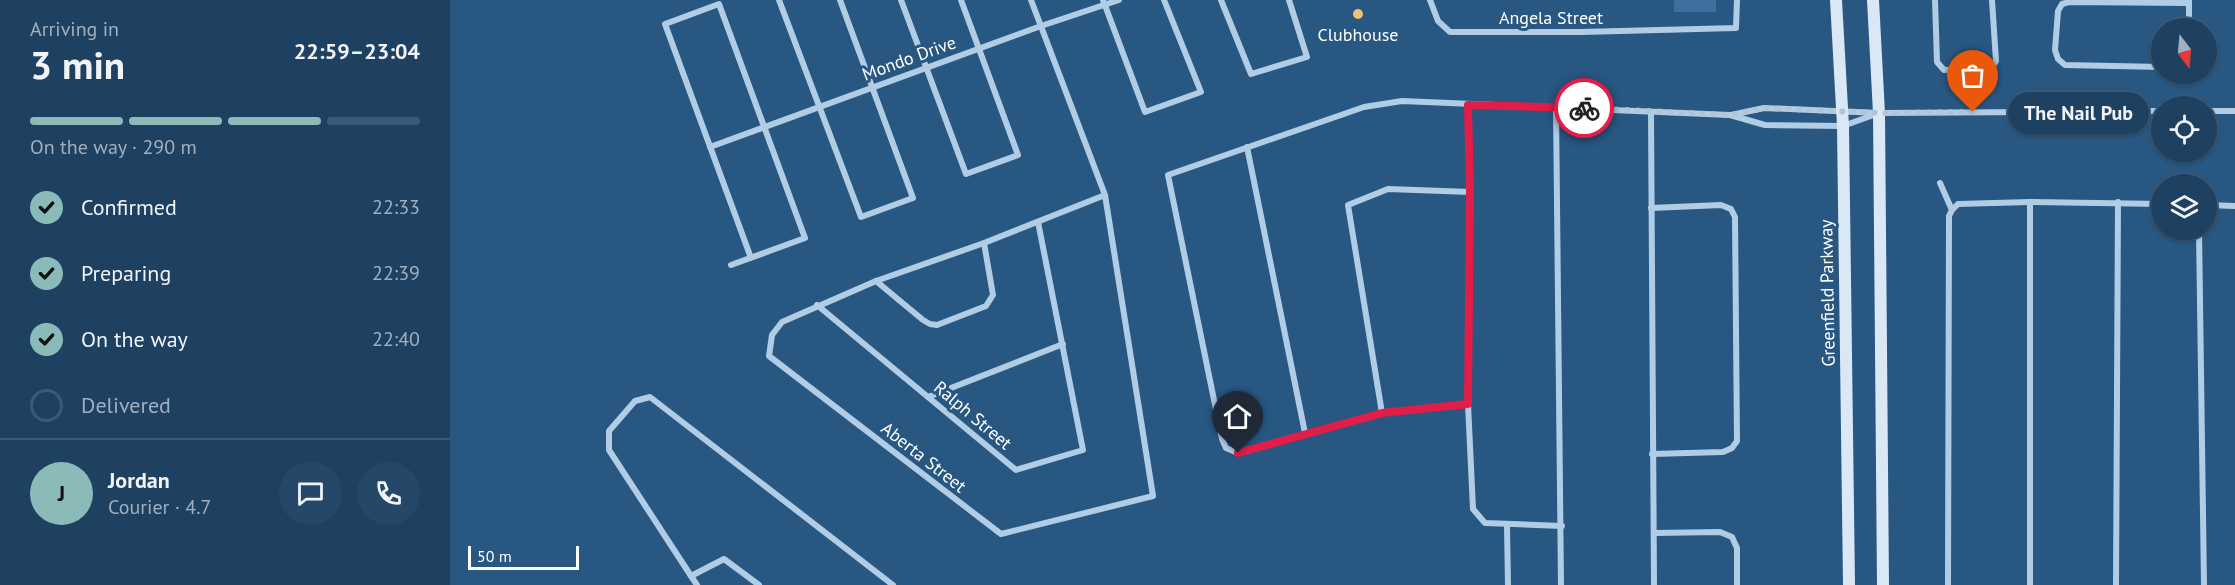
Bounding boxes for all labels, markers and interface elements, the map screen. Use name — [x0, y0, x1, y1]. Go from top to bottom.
street label: Angela Street — [1499, 6, 1603, 29]
marker: Clubhouse — [1351, 7, 1365, 21]
text: Arriving in — [30, 16, 119, 42]
north arrow — [2151, 18, 2217, 84]
map controls — [2151, 18, 2217, 240]
place label: Clubhouse — [1318, 23, 1398, 46]
street label: Mondo Drive — [859, 30, 959, 86]
text: 22:59–23:04 — [294, 37, 420, 65]
text: 3 min — [30, 39, 125, 90]
pin — [1947, 50, 1998, 112]
icon: bag — [1956, 59, 1989, 92]
courier — [1554, 78, 1614, 138]
callout: The Nail Pub — [2009, 91, 2150, 133]
icon: bike — [1568, 92, 1601, 125]
button: locate — [2151, 96, 2217, 162]
text: The Nail Pub — [2024, 100, 2133, 126]
text: On the way · 290 m — [30, 134, 197, 160]
button: layers — [2151, 174, 2217, 240]
icon: check — [30, 191, 63, 224]
text: Confirmed — [81, 193, 177, 221]
text: 22:33 — [372, 194, 420, 220]
street label: Greenfield Parkway — [1814, 219, 1840, 367]
icon: check — [30, 257, 63, 290]
text: Preparing — [81, 259, 171, 287]
text: 22:39 — [372, 260, 420, 286]
icon: check — [30, 323, 63, 356]
text: On the way — [81, 325, 188, 353]
text: 22:40 — [372, 326, 420, 352]
street label: Ralph Street — [929, 376, 1017, 454]
text: Delivered — [81, 391, 171, 419]
pin — [1212, 391, 1263, 453]
icon: home — [1221, 400, 1254, 433]
street label: Aberta Street — [877, 417, 971, 497]
button: chat — [279, 462, 342, 525]
button: phone — [357, 462, 420, 525]
text: Jordan — [108, 466, 170, 494]
text: J — [58, 479, 65, 507]
text: Courier · 4.7 — [108, 494, 211, 520]
scale bar — [468, 543, 579, 570]
text: 50 m — [477, 546, 512, 566]

